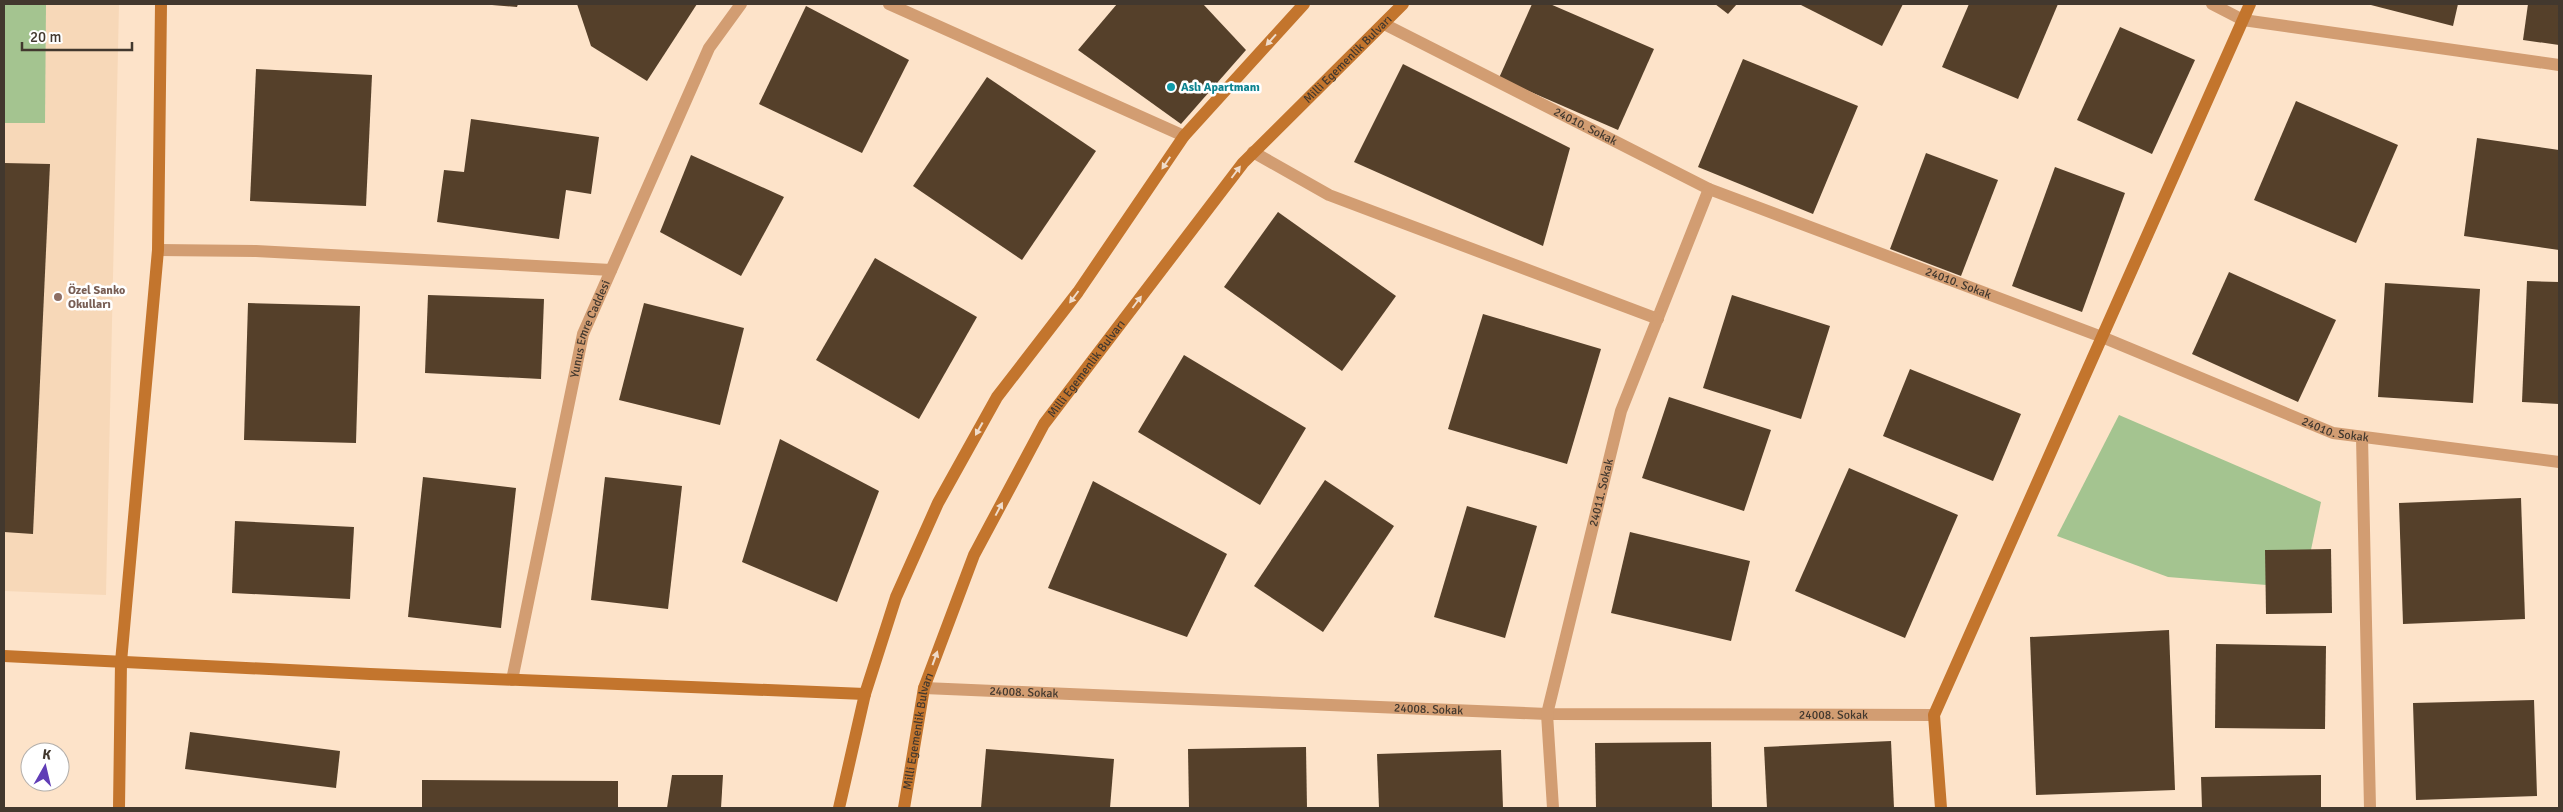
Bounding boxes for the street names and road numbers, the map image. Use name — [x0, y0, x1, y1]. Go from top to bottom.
street label: Milli Egemenlik Bulvarı — [1300, 12, 1395, 106]
street label: 24010. Sokak — [1551, 104, 1620, 149]
street label: 24010. Sokak — [1923, 264, 1993, 302]
street label: Yunus Emre Caddesi — [567, 278, 613, 379]
street label: Milli Egemenlik Bulvarı — [1044, 317, 1128, 420]
street label: 24010. Sokak — [2299, 413, 2370, 445]
street label: 24011. Sokak — [1586, 457, 1617, 528]
street label: Milli Egemenlik Bulvarı — [900, 671, 937, 791]
street label: 24008. Sokak — [989, 683, 1059, 701]
street label: 24008. Sokak — [1394, 700, 1463, 718]
street label: 24008. Sokak — [1799, 707, 1868, 722]

